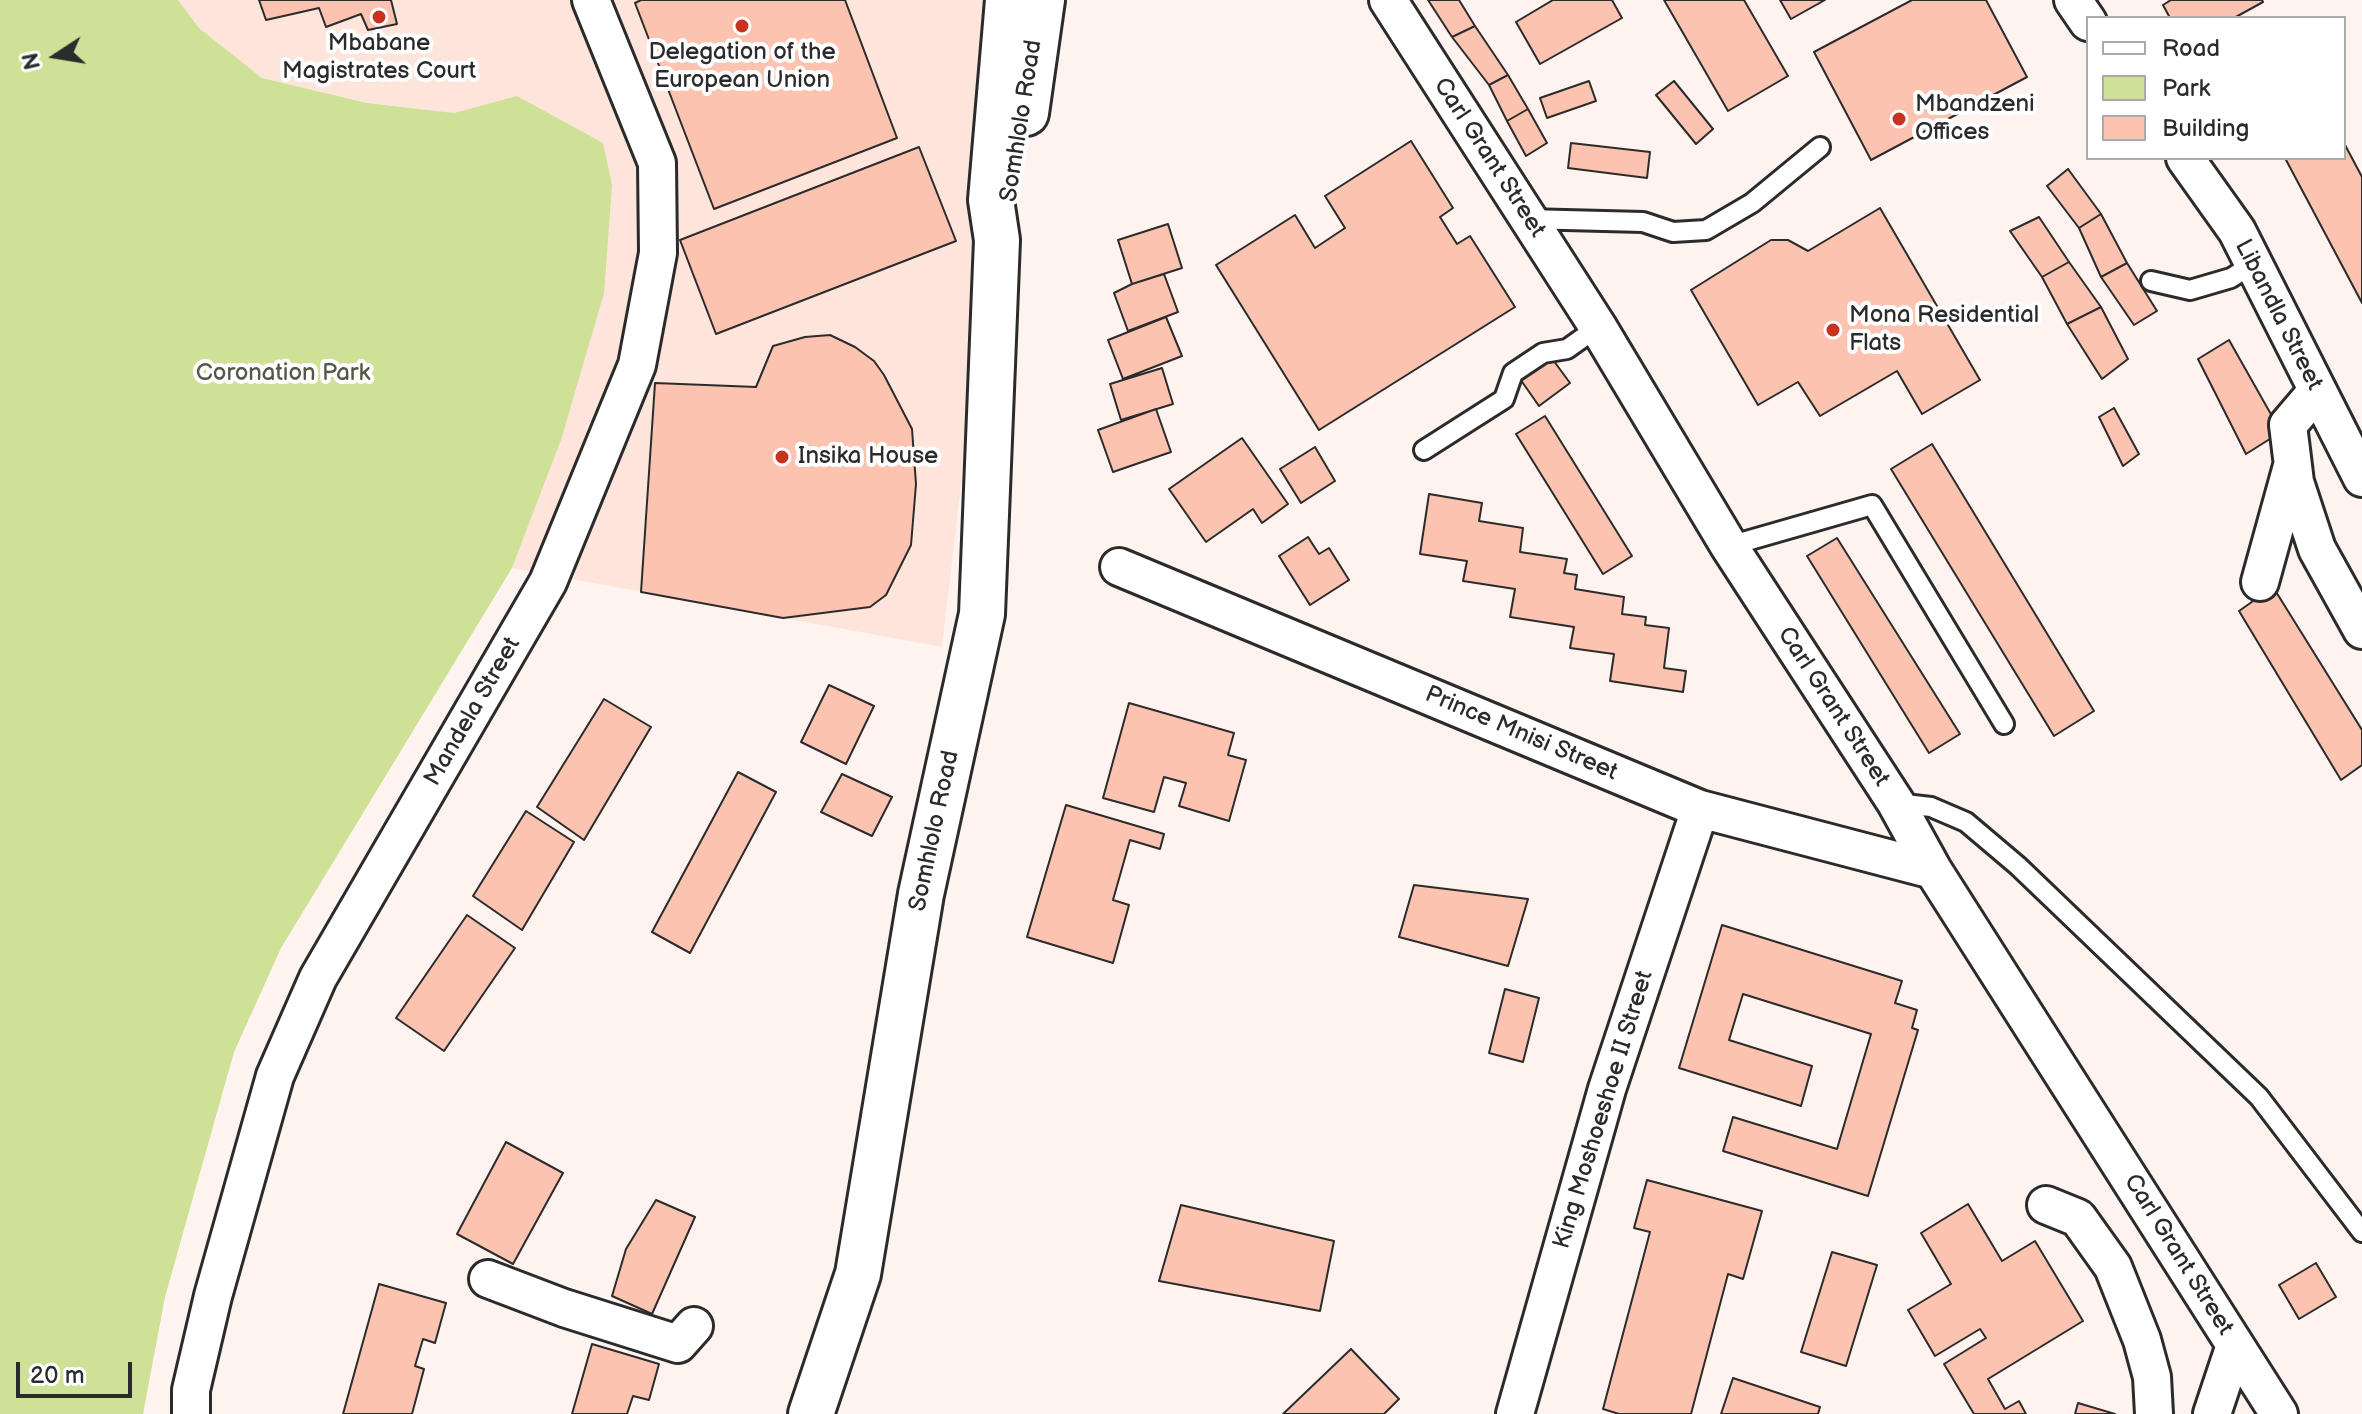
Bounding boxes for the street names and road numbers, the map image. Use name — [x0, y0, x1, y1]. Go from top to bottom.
street label: Somhlolo Road — [995, 38, 1049, 204]
street label: Carl Grant Street — [1427, 73, 1551, 243]
street label: Libandla Street — [2228, 235, 2328, 395]
street label: Carl Grant Street — [1771, 622, 1895, 792]
street label: Mandela Street — [419, 633, 527, 791]
street label: Prince Mnisi Street — [1420, 680, 1622, 788]
street label: Somhlolo Road — [904, 748, 966, 914]
street label: King Moshoeshoe II Street — [1548, 968, 1660, 1252]
street label: Carl Grant Street — [2117, 1169, 2239, 1341]

